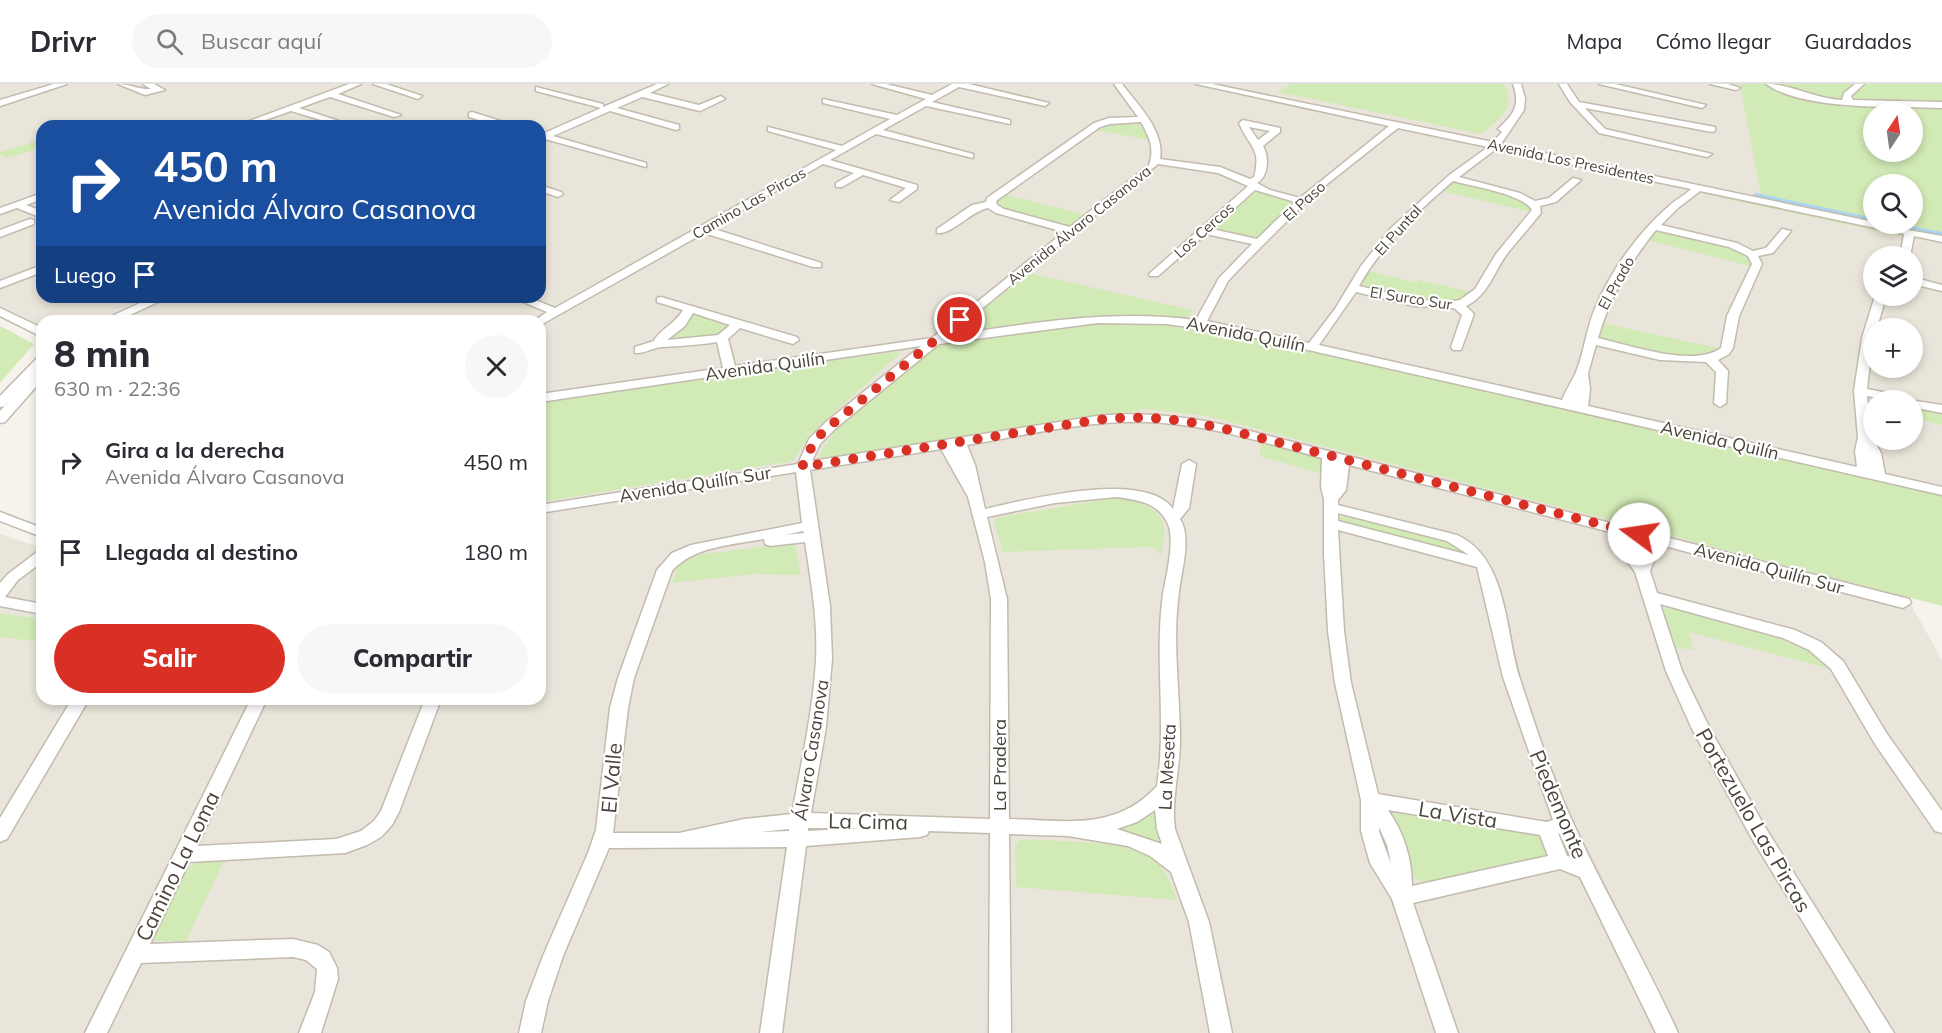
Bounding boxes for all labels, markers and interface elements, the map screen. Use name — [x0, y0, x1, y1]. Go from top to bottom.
search box — [132, 14, 552, 68]
text: Drivr — [30, 24, 96, 59]
icon: search — [153, 25, 186, 58]
text: Buscar aquí — [201, 27, 322, 55]
text: Mapa — [1567, 28, 1622, 54]
text: Cómo llegar — [1655, 28, 1771, 54]
text: Guardados — [1804, 28, 1912, 54]
north arrow — [1863, 102, 1923, 162]
map controls — [1863, 102, 1923, 450]
street label: Avenida Los Presidentes — [1486, 134, 1656, 188]
text: 450 m — [153, 140, 278, 193]
icon: right — [54, 144, 132, 222]
street label: Avenida Álvaro Casanova — [1003, 161, 1155, 289]
street label: Camino Las Pircas — [689, 163, 809, 243]
button: search — [1863, 174, 1923, 234]
street label: El Paso — [1279, 177, 1329, 225]
text: Avenida Álvaro Casanova — [153, 192, 476, 226]
street label: Los Cercos — [1170, 198, 1238, 262]
street label: El Puntal — [1370, 201, 1426, 259]
button: layers — [1863, 246, 1923, 306]
street label: El Prado — [1594, 253, 1638, 313]
icon: arrive — [128, 258, 161, 291]
text: Luego — [54, 261, 116, 289]
street label: El Surco Sur — [1369, 282, 1454, 314]
pin — [934, 294, 985, 345]
icon: arrive — [943, 303, 976, 336]
street label: Avenida Quilín — [1185, 311, 1307, 357]
button: + — [1863, 318, 1923, 378]
text: 8 min — [54, 331, 150, 376]
button: close — [465, 335, 528, 398]
street label: Avenida Quilín — [704, 346, 826, 386]
text: 630 m · 22:36 — [54, 376, 180, 401]
button: − — [1863, 390, 1923, 450]
street label: Avenida Quilín — [1659, 415, 1781, 465]
text: Gira a la derecha — [105, 436, 285, 464]
icon: right — [54, 446, 87, 479]
text: 450 m — [463, 448, 528, 476]
street label: Avenida Quilín Sur — [617, 461, 773, 507]
text: Avenida Álvaro Casanova — [105, 464, 345, 489]
position arrow — [1607, 502, 1671, 566]
icon: arrive — [54, 536, 87, 569]
street label: Avenida Quilín Sur — [1692, 537, 1847, 599]
text: Llegada al destino — [105, 538, 298, 566]
text: 180 m — [463, 538, 528, 566]
button: Salir — [54, 624, 285, 693]
button: Compartir — [297, 624, 528, 693]
street label: Álvaro Casanova — [788, 678, 834, 822]
street label: La Pradera — [988, 719, 1011, 811]
street label: La Meseta — [1153, 723, 1181, 811]
street label: Portezuelo Las Pircas — [1691, 723, 1817, 917]
street label: El Valle — [595, 742, 627, 814]
street label: Piedemonte — [1524, 746, 1594, 862]
street label: Camino La Loma — [129, 787, 225, 945]
street label: La Vista — [1417, 795, 1499, 833]
street label: La Cima — [828, 807, 908, 835]

